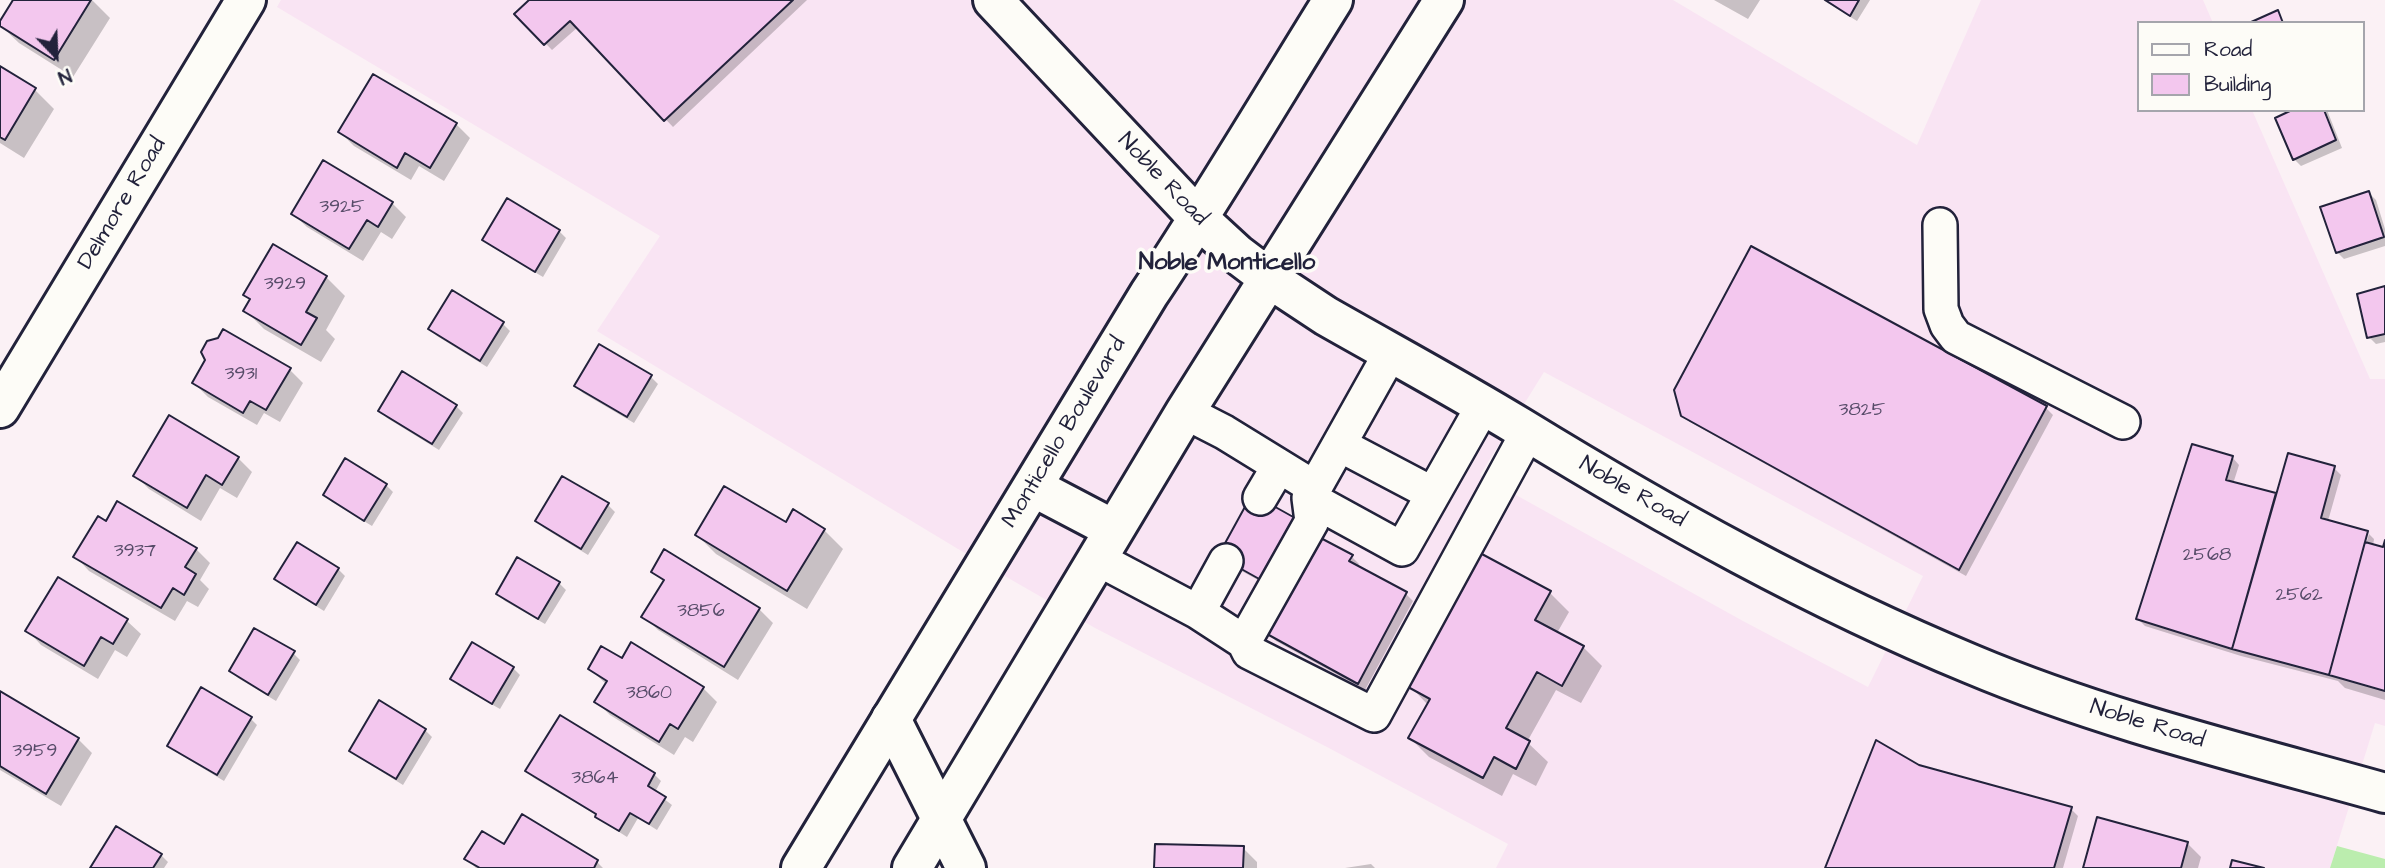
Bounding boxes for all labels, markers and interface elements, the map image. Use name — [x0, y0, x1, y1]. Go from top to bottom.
north arrow — [21, 21, 91, 91]
legend — [2136, 21, 2364, 112]
text: Road — [2204, 35, 2252, 64]
text: N — [54, 61, 75, 91]
text: Building — [2204, 70, 2271, 99]
street label: Noble Road — [1111, 128, 1213, 232]
street label: Delmore Road — [73, 133, 173, 275]
house number: 3925 — [320, 197, 364, 219]
district label: Noble Monticello — [1139, 250, 1315, 278]
house number: 3929 — [264, 274, 306, 296]
street label: Monticello Boulevard — [997, 333, 1133, 533]
house number: 3931 — [225, 364, 257, 386]
house number: 3825 — [1839, 400, 1885, 422]
street label: Noble Road — [1574, 451, 1690, 535]
house number: 3937 — [114, 541, 156, 563]
house number: 2568 — [2183, 545, 2231, 567]
house number: 2562 — [2275, 585, 2323, 607]
house number: 3856 — [677, 601, 725, 623]
house number: 3860 — [626, 683, 672, 705]
street label: Noble Road — [2086, 694, 2208, 756]
house number: 3959 — [13, 741, 57, 763]
house number: 3864 — [572, 768, 618, 790]

